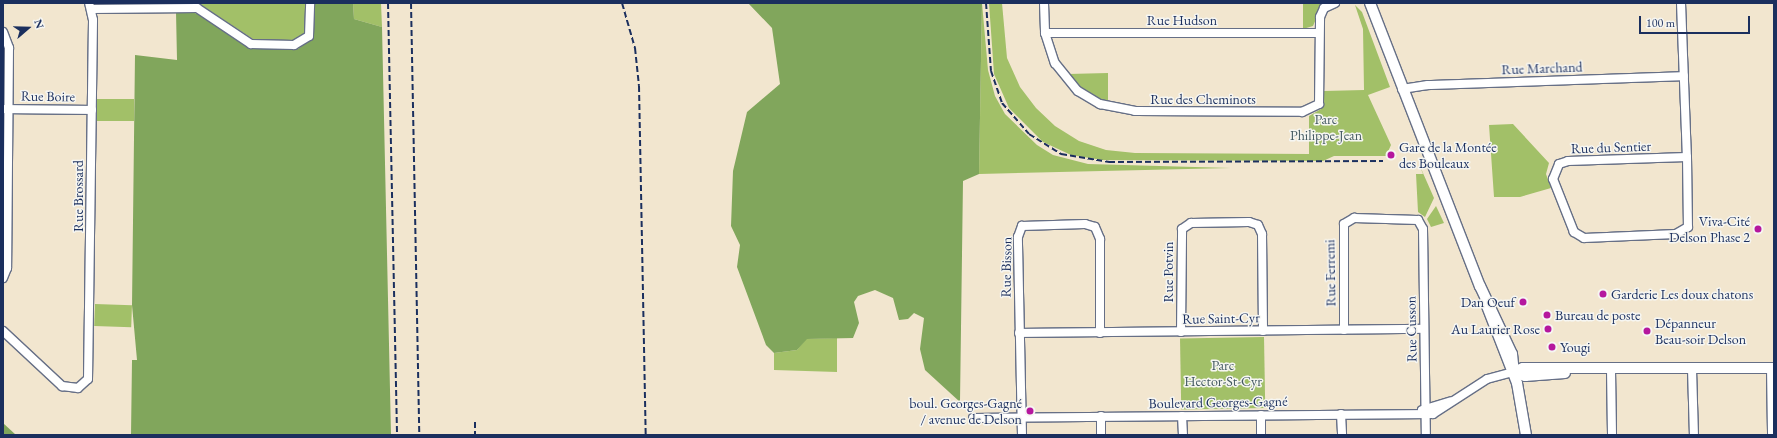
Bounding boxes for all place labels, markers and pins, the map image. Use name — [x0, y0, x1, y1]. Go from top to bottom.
place label: Gare de la Montée des Bouleaux — [1399, 139, 1497, 172]
marker: Gare de la Montée des Bouleaux — [1386, 150, 1396, 160]
place label: Viva-Cité Delson Phase 2 — [1669, 213, 1750, 246]
marker: Viva-Cité Delson Phase 2 — [1753, 224, 1763, 234]
place label: Garderie Les doux chatons — [1611, 286, 1753, 302]
marker: Garderie Les doux chatons — [1598, 289, 1608, 299]
place label: Dan Oeuf — [1461, 294, 1515, 310]
marker: Dan Oeuf — [1518, 297, 1528, 307]
place label: Bureau de poste — [1555, 307, 1640, 323]
marker: Bureau de poste — [1542, 310, 1552, 320]
place label: Dépanneur Beau-soir Delson — [1655, 315, 1746, 348]
place label: Au Laurier Rose — [1451, 321, 1540, 337]
marker: Au Laurier Rose — [1543, 324, 1553, 334]
marker: Dépanneur Beau-soir Delson — [1642, 326, 1652, 336]
place label: Yougi — [1560, 339, 1591, 355]
marker: Yougi — [1547, 342, 1557, 352]
place label: boul. Georges-Gagné / avenue de Delson — [909, 395, 1022, 428]
marker: boul. Georges-Gagné / avenue de Delson — [1025, 406, 1035, 416]

